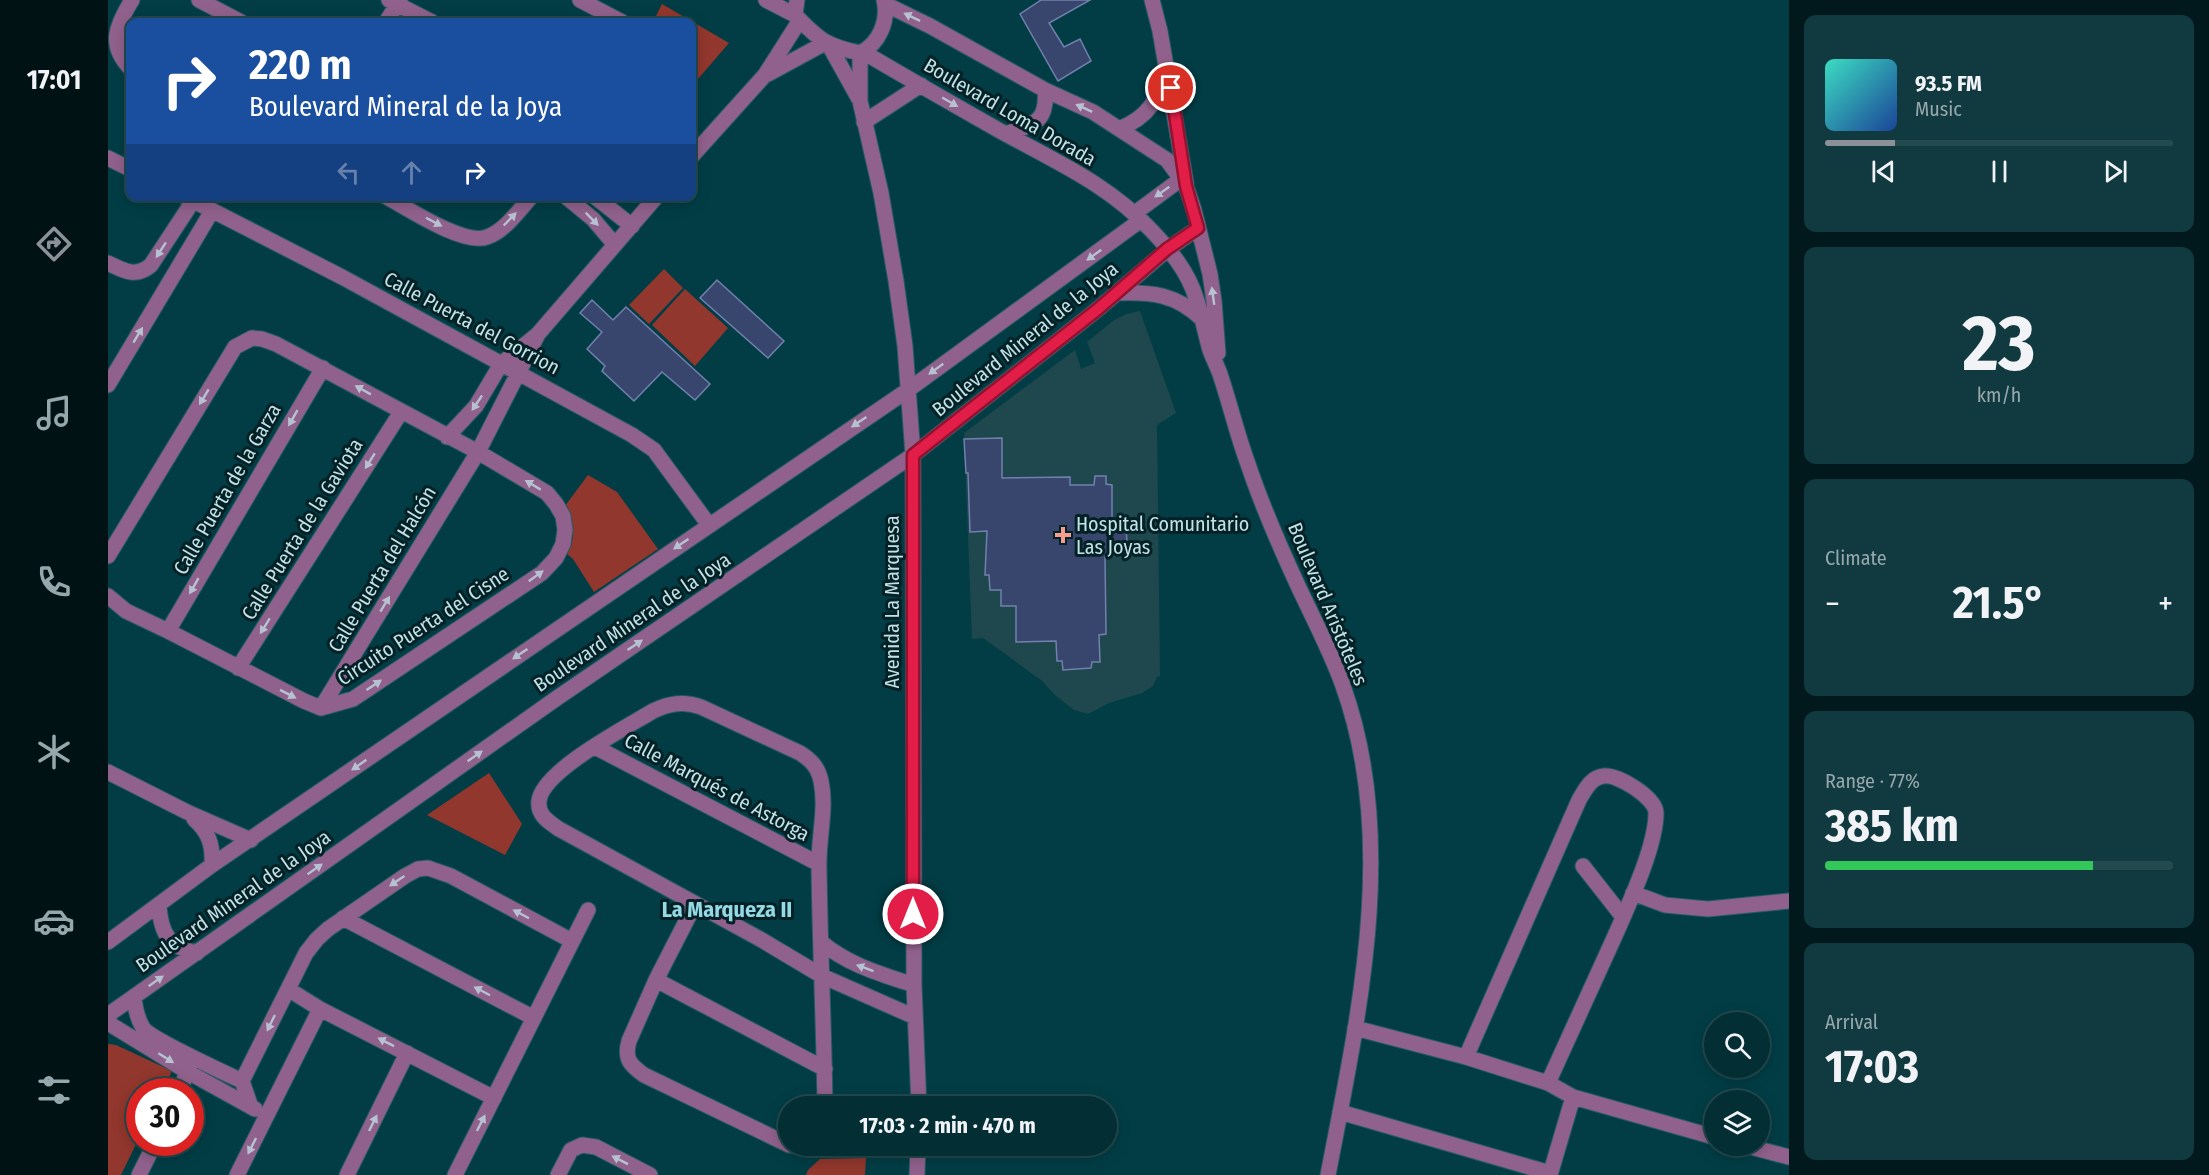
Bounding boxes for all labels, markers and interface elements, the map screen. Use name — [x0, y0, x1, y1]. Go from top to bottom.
one-way arrow — [903, 13, 920, 22]
text: 220 m — [249, 40, 352, 90]
icon: right — [150, 42, 228, 120]
street label: Boulevard Loma Dorada — [920, 53, 1100, 171]
pin — [1145, 62, 1196, 113]
text: 17:01 — [27, 64, 81, 96]
text: 93.5 FM — [1915, 70, 1982, 97]
icon: arrive — [1154, 71, 1187, 104]
text: Boulevard Mineral de la Joya — [249, 91, 562, 123]
one-way arrow — [942, 97, 959, 107]
text: Music — [1915, 97, 1962, 121]
one-way arrow — [1075, 104, 1092, 113]
icon: previous — [1867, 155, 1900, 188]
icon: pause — [1983, 155, 2016, 188]
icon: next — [2099, 155, 2132, 188]
icon: left — [332, 156, 365, 189]
icon: ahead — [395, 156, 428, 189]
icon: right — [458, 156, 491, 189]
one-way arrow — [1154, 186, 1170, 198]
one-way arrow — [503, 211, 517, 226]
one-way arrow — [584, 212, 598, 226]
one-way arrow — [426, 217, 443, 227]
icon: directions — [33, 223, 75, 265]
one-way arrow — [156, 242, 167, 258]
one-way arrow — [1087, 249, 1103, 261]
street label: Boulevard Mineral de la Joya — [927, 257, 1123, 421]
street label: Calle Puerta del Gorrion — [380, 267, 564, 379]
one-way arrow — [1209, 287, 1218, 306]
text: 23 — [1962, 297, 2036, 391]
one-way arrow — [133, 326, 143, 343]
one-way arrow — [929, 363, 945, 375]
text: km/h — [1977, 383, 2021, 407]
one-way arrow — [354, 385, 371, 395]
one-way arrow — [199, 389, 210, 405]
icon: music — [33, 392, 75, 434]
one-way arrow — [472, 395, 483, 411]
street label: Calle Puerta de la Garza — [168, 399, 286, 579]
one-way arrow — [288, 410, 298, 427]
one-way arrow — [852, 416, 868, 428]
street label: Calle Puerta de la Gaviota — [236, 434, 368, 624]
one-way arrow — [364, 453, 375, 469]
one-way arrow — [525, 479, 541, 490]
street label: Calle Puerta del Halcón — [323, 482, 441, 656]
place label: Hospital Comunitario Las Joyas — [1076, 512, 1249, 559]
street label: Avenida La Marquesa — [880, 516, 904, 688]
street label: Boulevard Aristóteles — [1283, 519, 1373, 689]
marker: Hospital Comunitario Las Joyas — [1054, 526, 1072, 544]
one-way arrow — [673, 538, 689, 549]
text: Climate — [1825, 546, 1887, 570]
street label: Boulevard Mineral de la Joya — [529, 547, 735, 697]
icon: phone — [33, 561, 75, 603]
street label: Circuito Puerta del Cisne — [333, 561, 513, 691]
one-way arrow — [527, 570, 543, 582]
text: 21.5° — [1953, 576, 2045, 630]
one-way arrow — [190, 578, 200, 595]
text: − — [1825, 584, 1840, 624]
text: + — [2158, 584, 2173, 624]
one-way arrow — [379, 596, 390, 612]
one-way arrow — [260, 618, 271, 634]
one-way arrow — [626, 639, 642, 651]
one-way arrow — [512, 648, 528, 659]
one-way arrow — [366, 680, 382, 691]
one-way arrow — [280, 689, 297, 698]
street label: Calle Marqués de Astorga — [620, 728, 814, 846]
icon: climate — [33, 731, 75, 773]
one-way arrow — [466, 750, 482, 762]
one-way arrow — [352, 759, 368, 771]
text: Range · 77% — [1825, 769, 1920, 793]
text: 385 km — [1825, 799, 1959, 853]
street label: Boulevard Mineral de la Joya — [131, 825, 335, 977]
one-way arrow — [307, 863, 323, 875]
one-way arrow — [389, 875, 405, 886]
position arrow — [881, 882, 945, 946]
district label: La Marqueza II — [662, 896, 792, 923]
icon: car — [33, 900, 75, 942]
one-way arrow — [512, 909, 529, 919]
one-way arrow — [856, 963, 874, 972]
one-way arrow — [148, 976, 164, 987]
one-way arrow — [473, 986, 490, 996]
text: Arrival — [1825, 1010, 1878, 1034]
map controls — [1704, 1012, 1770, 1156]
button: search — [1704, 1012, 1770, 1078]
one-way arrow — [266, 1015, 276, 1032]
one-way arrow — [377, 1038, 394, 1047]
text: 17:03 — [1825, 1040, 1919, 1094]
one-way arrow — [158, 1053, 174, 1064]
icon: filters — [33, 1069, 75, 1111]
speed limit sign: 30 — [126, 1078, 204, 1156]
button: layers — [1704, 1090, 1770, 1156]
text: 17:03 · 2 min · 470 m — [859, 1112, 1036, 1139]
one-way arrow — [368, 1114, 377, 1131]
one-way arrow — [477, 1114, 486, 1131]
one-way arrow — [247, 1138, 257, 1155]
one-way arrow — [611, 1155, 629, 1165]

